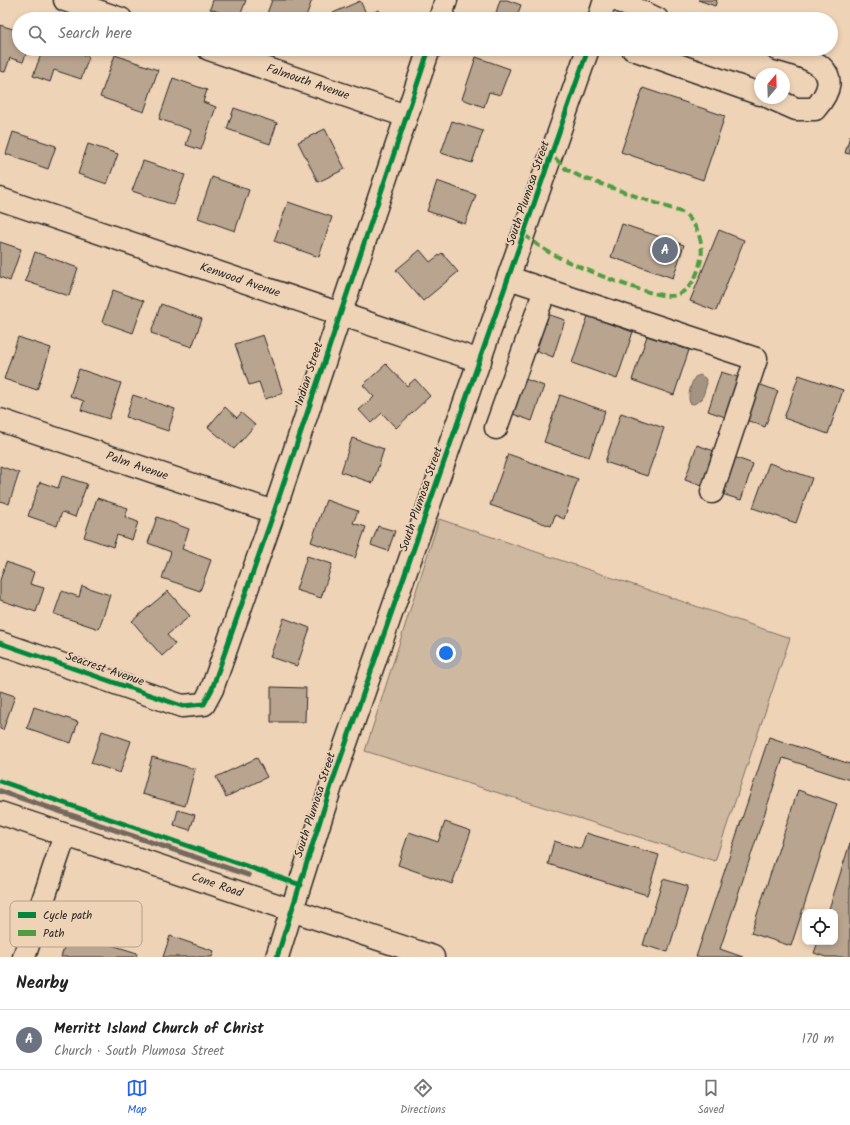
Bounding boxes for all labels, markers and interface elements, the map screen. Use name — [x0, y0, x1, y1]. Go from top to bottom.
search box — [12, 12, 838, 56]
text: Search here — [58, 22, 132, 46]
icon: search — [26, 23, 48, 45]
street label: Falmouth Avenue — [264, 59, 353, 105]
north arrow — [754, 68, 790, 104]
street label: South Plumosa Street — [501, 138, 555, 248]
pin: A — [652, 235, 678, 265]
street label: Kenwood Avenue — [197, 257, 283, 303]
street label: Indian Street — [290, 339, 328, 408]
street label: South Plumosa Street — [394, 444, 448, 554]
street label: Palm Avenue — [103, 446, 171, 486]
your location — [436, 643, 456, 663]
street label: Seacrest Avenue — [63, 647, 147, 692]
street label: South Plumosa Street — [289, 750, 341, 860]
street label: Cone Road — [189, 867, 246, 903]
legend — [10, 901, 142, 947]
text: Cycle path — [43, 907, 92, 925]
map controls — [802, 909, 838, 945]
button: locate — [802, 909, 838, 945]
text: Path — [43, 925, 64, 943]
text: Nearby — [16, 970, 68, 997]
text: Merritt Island Church of Christ — [54, 1017, 264, 1041]
text: A — [25, 1029, 33, 1050]
text: 170 m — [802, 1029, 834, 1050]
text: Church · South Plumosa Street — [54, 1041, 224, 1062]
tab: Map — [126, 1077, 148, 1119]
tab: Directions — [400, 1077, 446, 1119]
tab: Saved — [698, 1077, 724, 1119]

